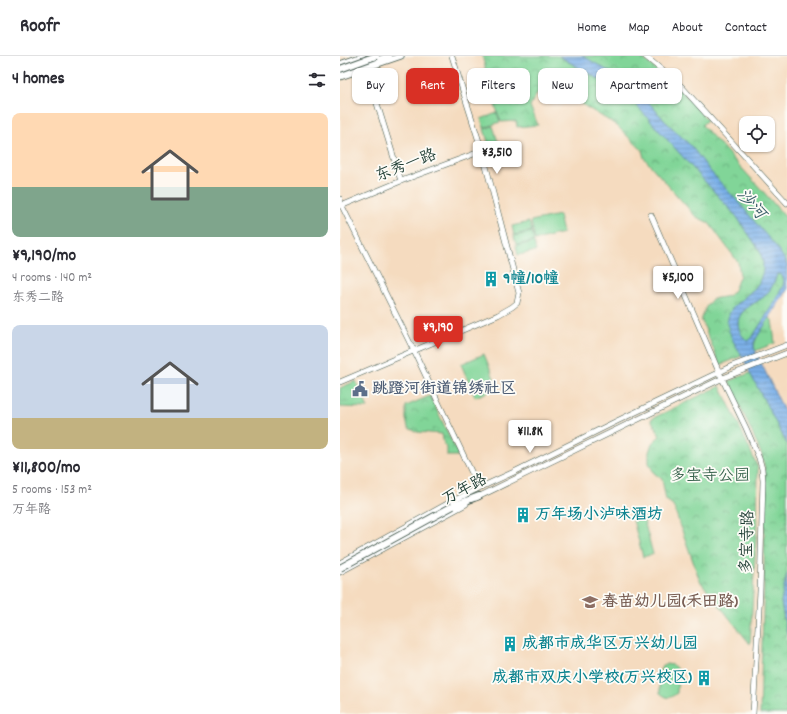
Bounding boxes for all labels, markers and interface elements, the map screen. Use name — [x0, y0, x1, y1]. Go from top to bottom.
text: Roofr — [20, 14, 60, 41]
text: Home — [577, 18, 606, 38]
text: Map — [628, 18, 650, 38]
text: About — [672, 18, 703, 38]
text: Contact — [725, 18, 767, 38]
text: 4 homes — [12, 68, 65, 92]
chip: Buy — [352, 68, 398, 104]
chip: Rent — [406, 68, 459, 104]
chip: Filters — [467, 68, 530, 104]
chip: New — [538, 68, 588, 104]
chip: Apartment — [596, 68, 682, 104]
icon: filters — [306, 69, 328, 91]
map controls — [739, 116, 775, 152]
button: locate — [739, 116, 775, 152]
icon: home — [134, 139, 206, 211]
pin: ¥3,510 — [464, 141, 530, 175]
street label: 东秀一路 — [372, 144, 440, 188]
text: ¥3,510 — [482, 144, 512, 163]
water label: 沙河 — [730, 184, 772, 228]
text: ¥9,190/mo — [12, 245, 76, 269]
pin: ¥5,100 — [645, 266, 711, 300]
place label: 9幢/10幢 — [503, 268, 559, 291]
text: 4 rooms · 140 m² — [12, 269, 92, 288]
text: ¥5,100 — [662, 269, 694, 288]
building icon: 9幢/10幢 — [482, 270, 500, 288]
text: 东秀二路 — [12, 289, 64, 308]
pin: ¥9,190 — [405, 316, 471, 350]
text: ¥9,190 — [423, 319, 453, 338]
icon: home — [134, 351, 206, 423]
place label: 跳蹬河街道锦绣社区 — [372, 378, 516, 401]
public building icon: 跳蹬河街道锦绣社区 — [351, 380, 369, 398]
pin: ¥11.8K — [497, 420, 563, 454]
text: ¥11.8K — [517, 423, 543, 442]
text: ¥11,800/mo — [12, 457, 80, 481]
park label: 多宝寺公园 — [670, 465, 750, 488]
street label: 万年路 — [438, 469, 492, 511]
text: 5 rooms · 153 m² — [12, 481, 92, 500]
text: 万年路 — [12, 501, 51, 520]
place label: 万年场小泸味酒坊 — [535, 504, 663, 527]
building icon: 万年场小泸味酒坊 — [514, 506, 532, 524]
street label: 多宝寺路 — [735, 510, 761, 574]
place label: 春苗幼儿园(禾田路) — [602, 591, 738, 614]
school or university icon: 春苗幼儿园(禾田路) — [581, 593, 599, 611]
place label: 成都市成华区万兴幼儿园 — [522, 633, 698, 656]
building icon: 成都市成华区万兴幼儿园 — [501, 635, 519, 653]
place label: 成都市双庆小学校(万兴校区) — [492, 667, 692, 690]
building icon: 成都市双庆小学校(万兴校区) — [695, 669, 713, 687]

